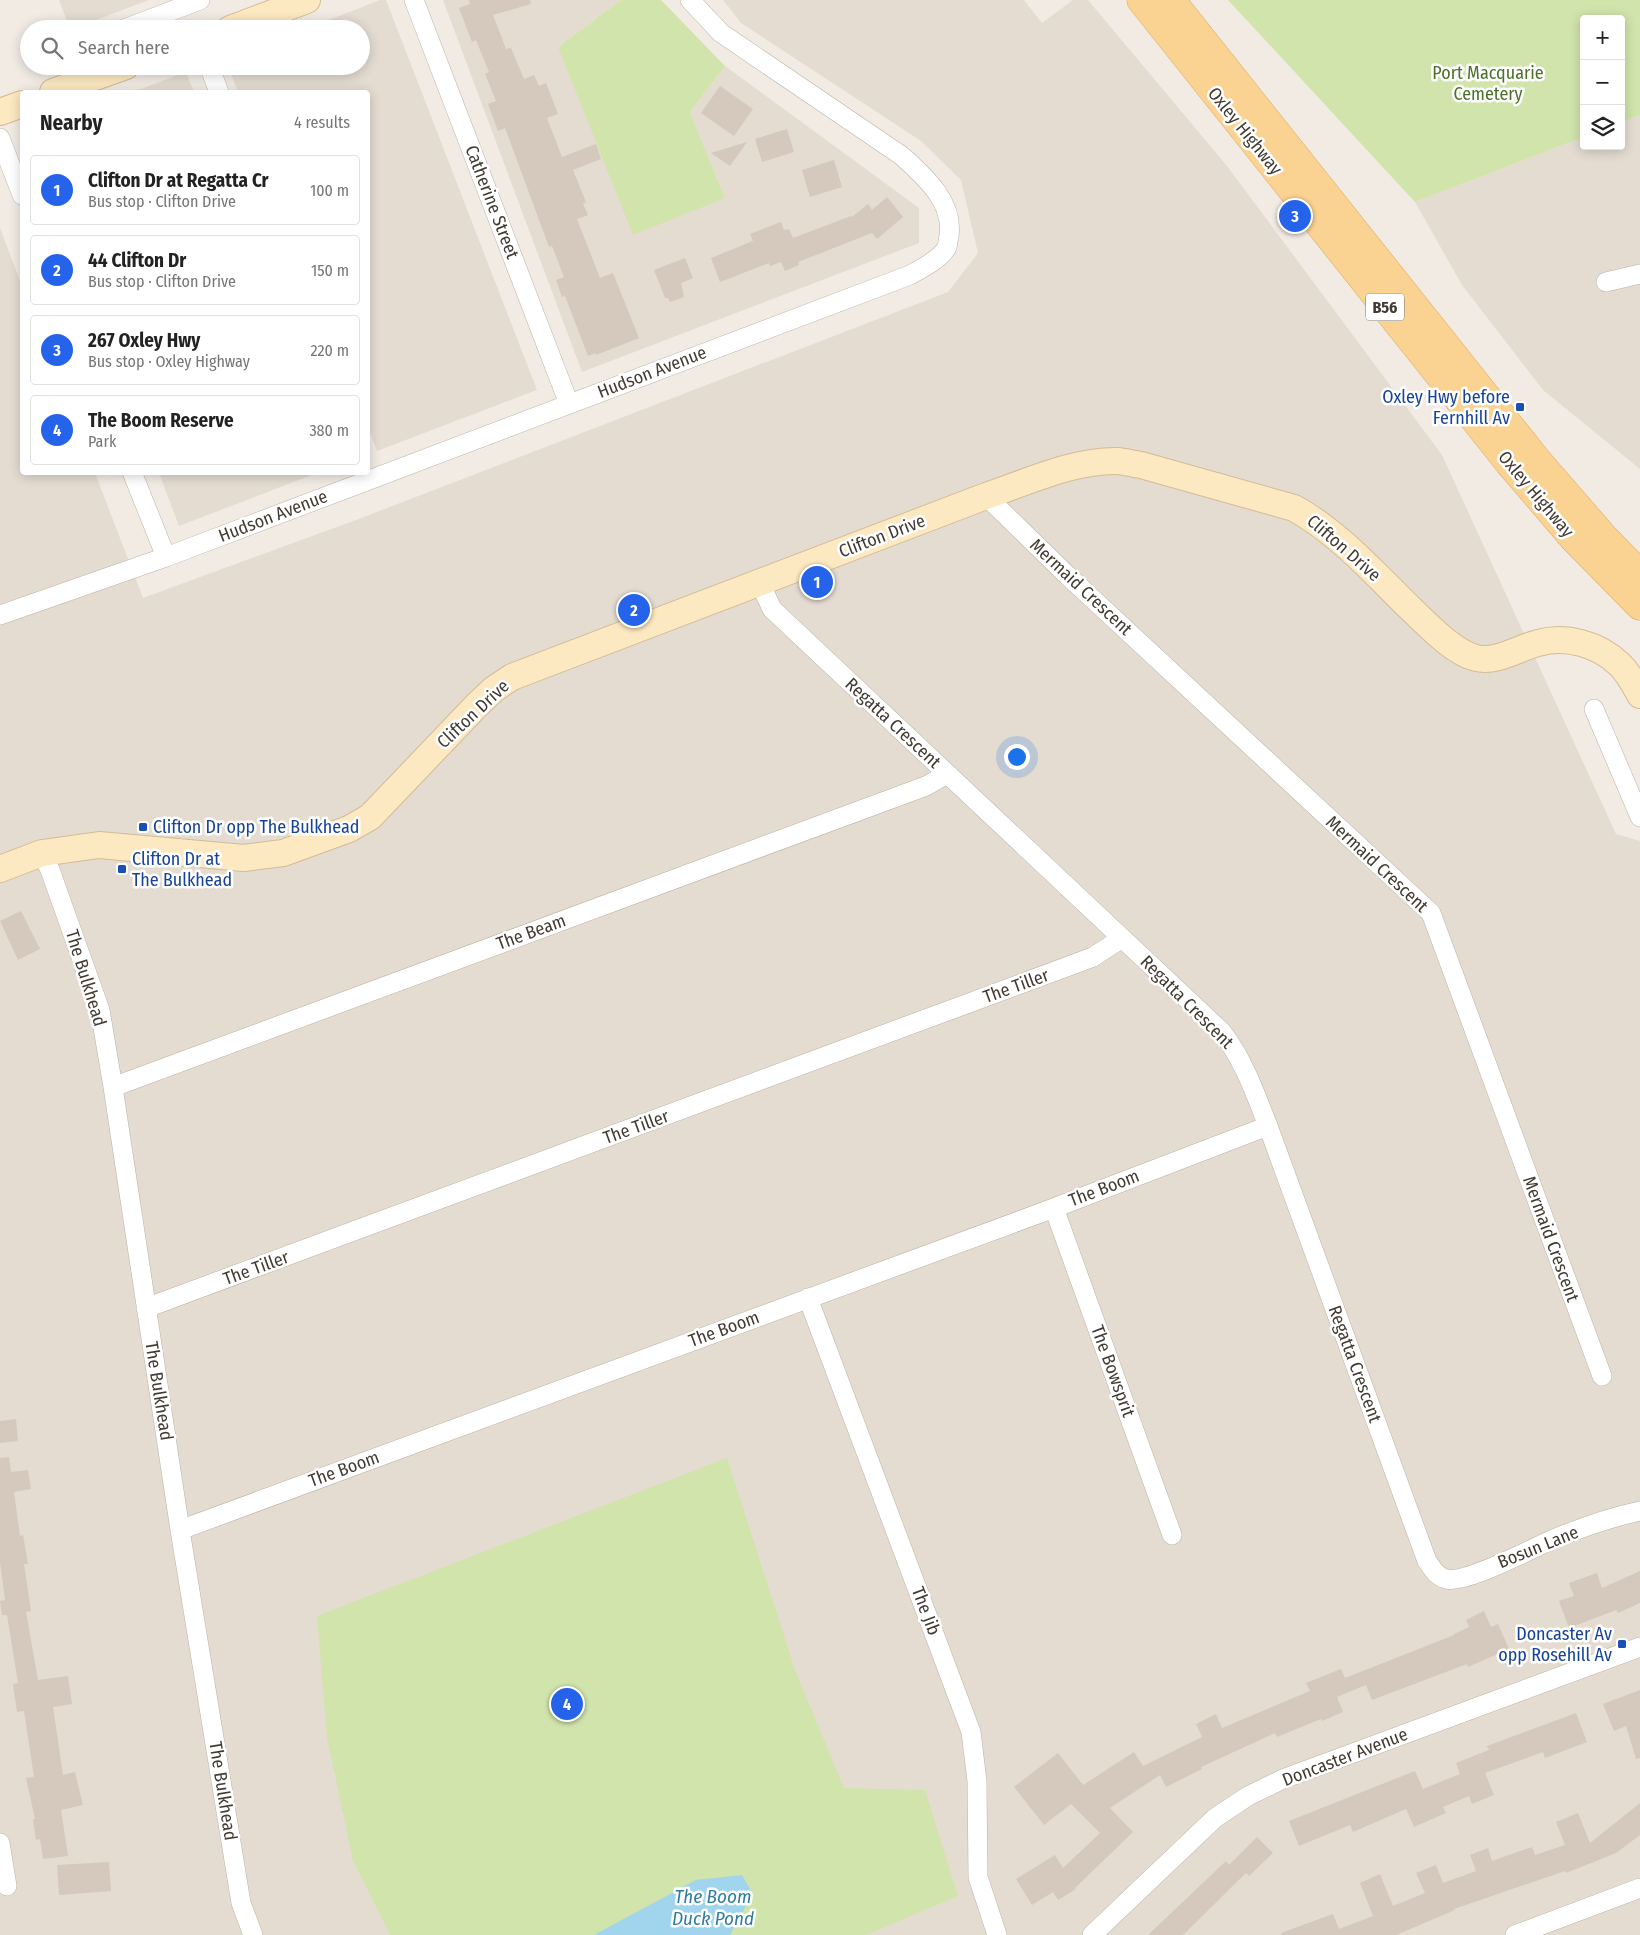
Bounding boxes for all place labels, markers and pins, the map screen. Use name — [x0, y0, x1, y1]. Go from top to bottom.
pin: 3 — [1279, 197, 1311, 235]
place label: Oxley Hwy before Fernhill Av — [1382, 386, 1510, 429]
marker: Oxley Hwy before Fernhill Av — [1514, 401, 1526, 413]
pin: 1 — [801, 563, 833, 601]
pin: 2 — [618, 591, 650, 629]
place label: Clifton Dr opp The Bulkhead — [153, 816, 359, 838]
marker: Clifton Dr opp The Bulkhead — [137, 821, 149, 833]
place label: Clifton Dr at The Bulkhead — [132, 848, 232, 891]
marker: Clifton Dr at The Bulkhead — [116, 863, 128, 875]
place label: Doncaster Av opp Rosehill Av — [1498, 1623, 1612, 1666]
marker: Doncaster Av opp Rosehill Av — [1616, 1638, 1628, 1650]
pin: 4 — [551, 1685, 583, 1723]

